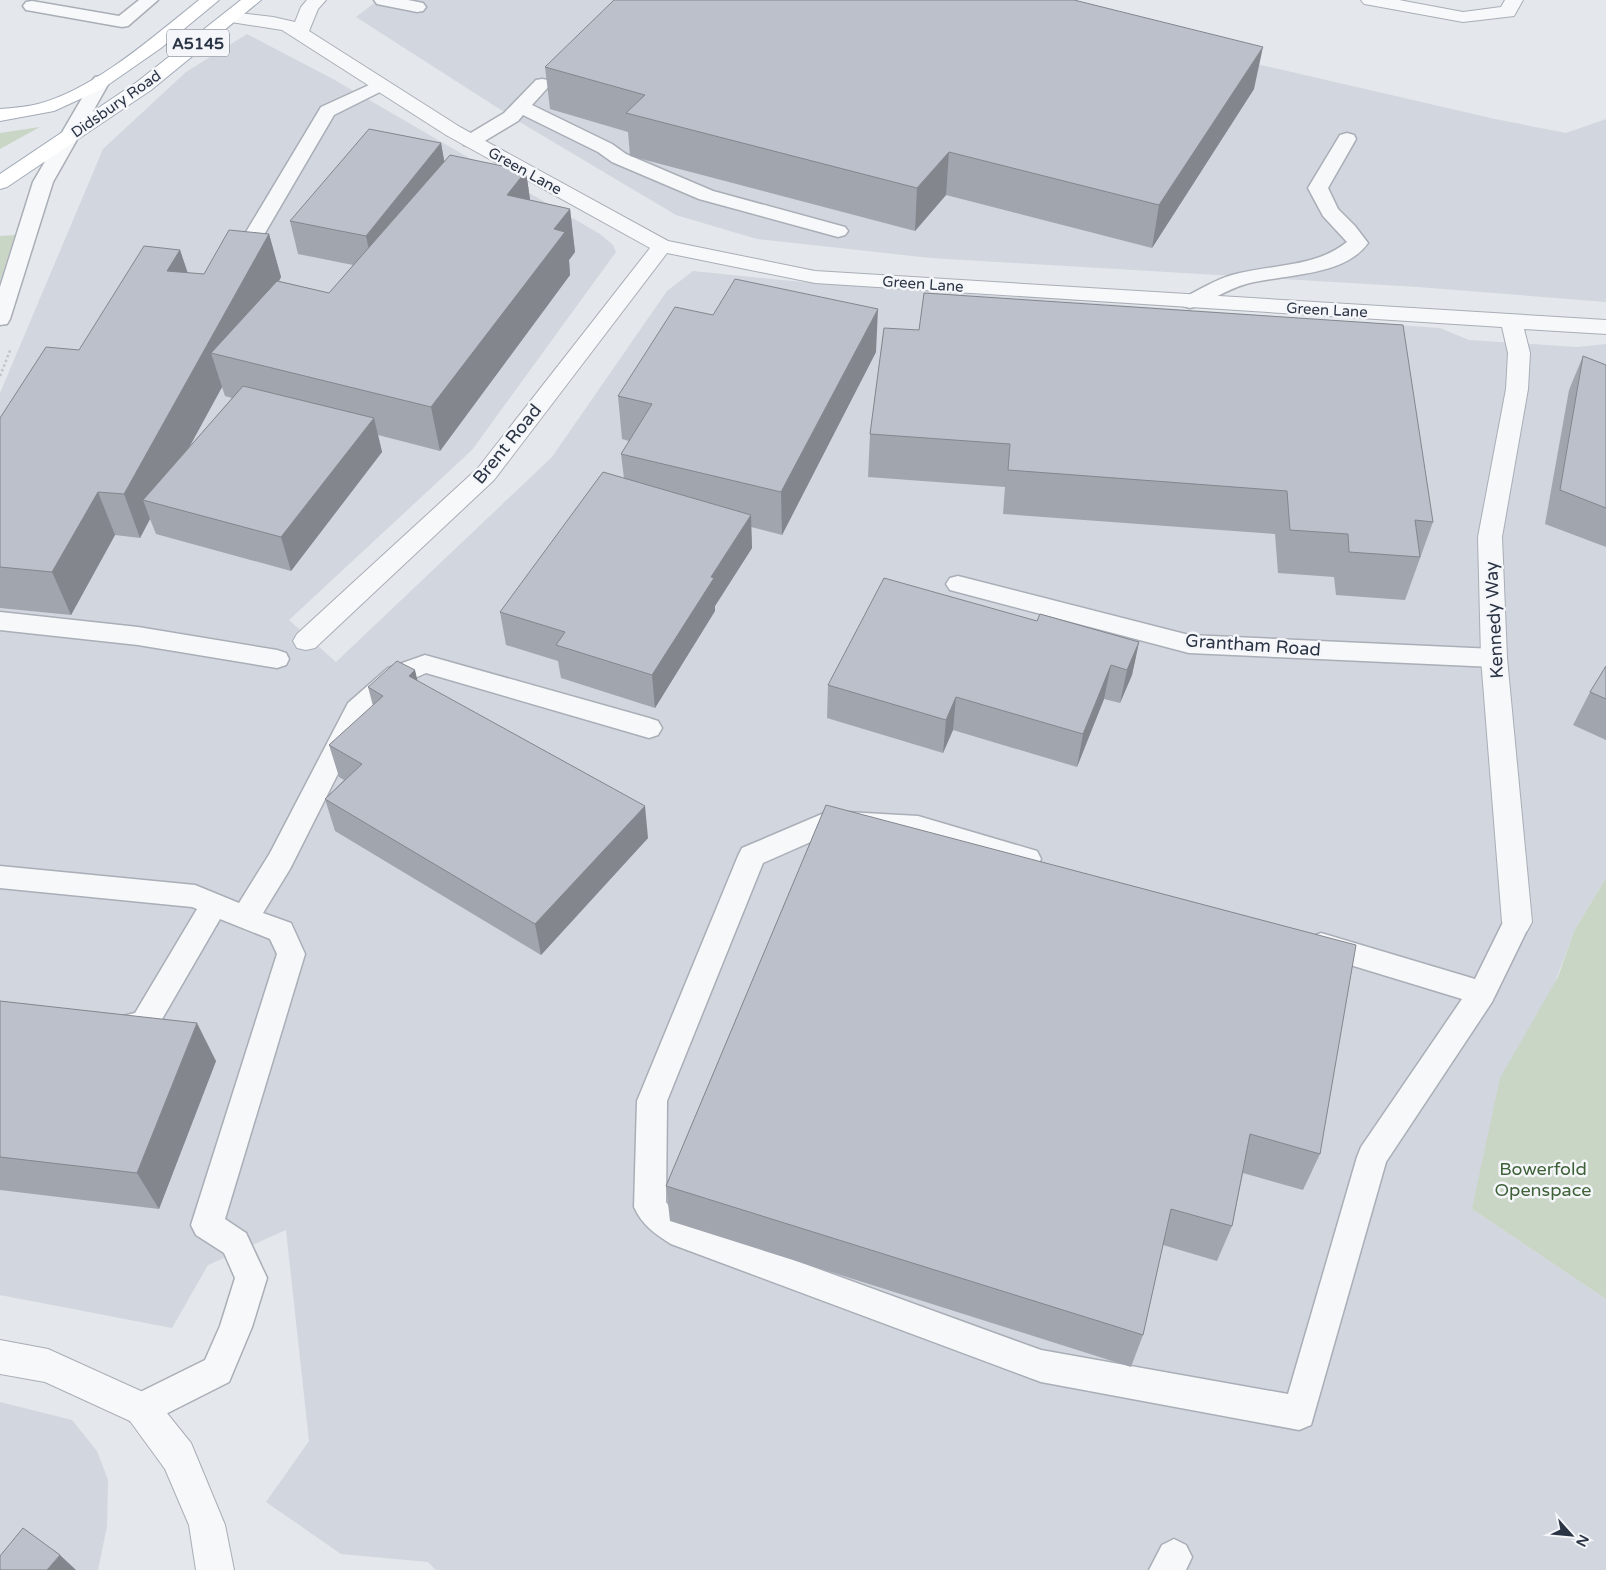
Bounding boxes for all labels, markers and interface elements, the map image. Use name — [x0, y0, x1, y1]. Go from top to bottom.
road number: A5145 — [167, 29, 229, 56]
street label: Didsbury Road — [68, 66, 164, 142]
street label: Green Lane — [485, 143, 565, 199]
street label: Green Lane — [882, 272, 964, 296]
street label: Green Lane — [1286, 299, 1368, 321]
street label: Brent Road — [468, 400, 546, 488]
street label: Kennedy Way — [1480, 561, 1508, 679]
street label: Grantham Road — [1185, 629, 1321, 661]
park label: Bowerfold Openspace — [1495, 1158, 1591, 1201]
north arrow — [1546, 1510, 1596, 1560]
text: N — [1572, 1532, 1592, 1550]

